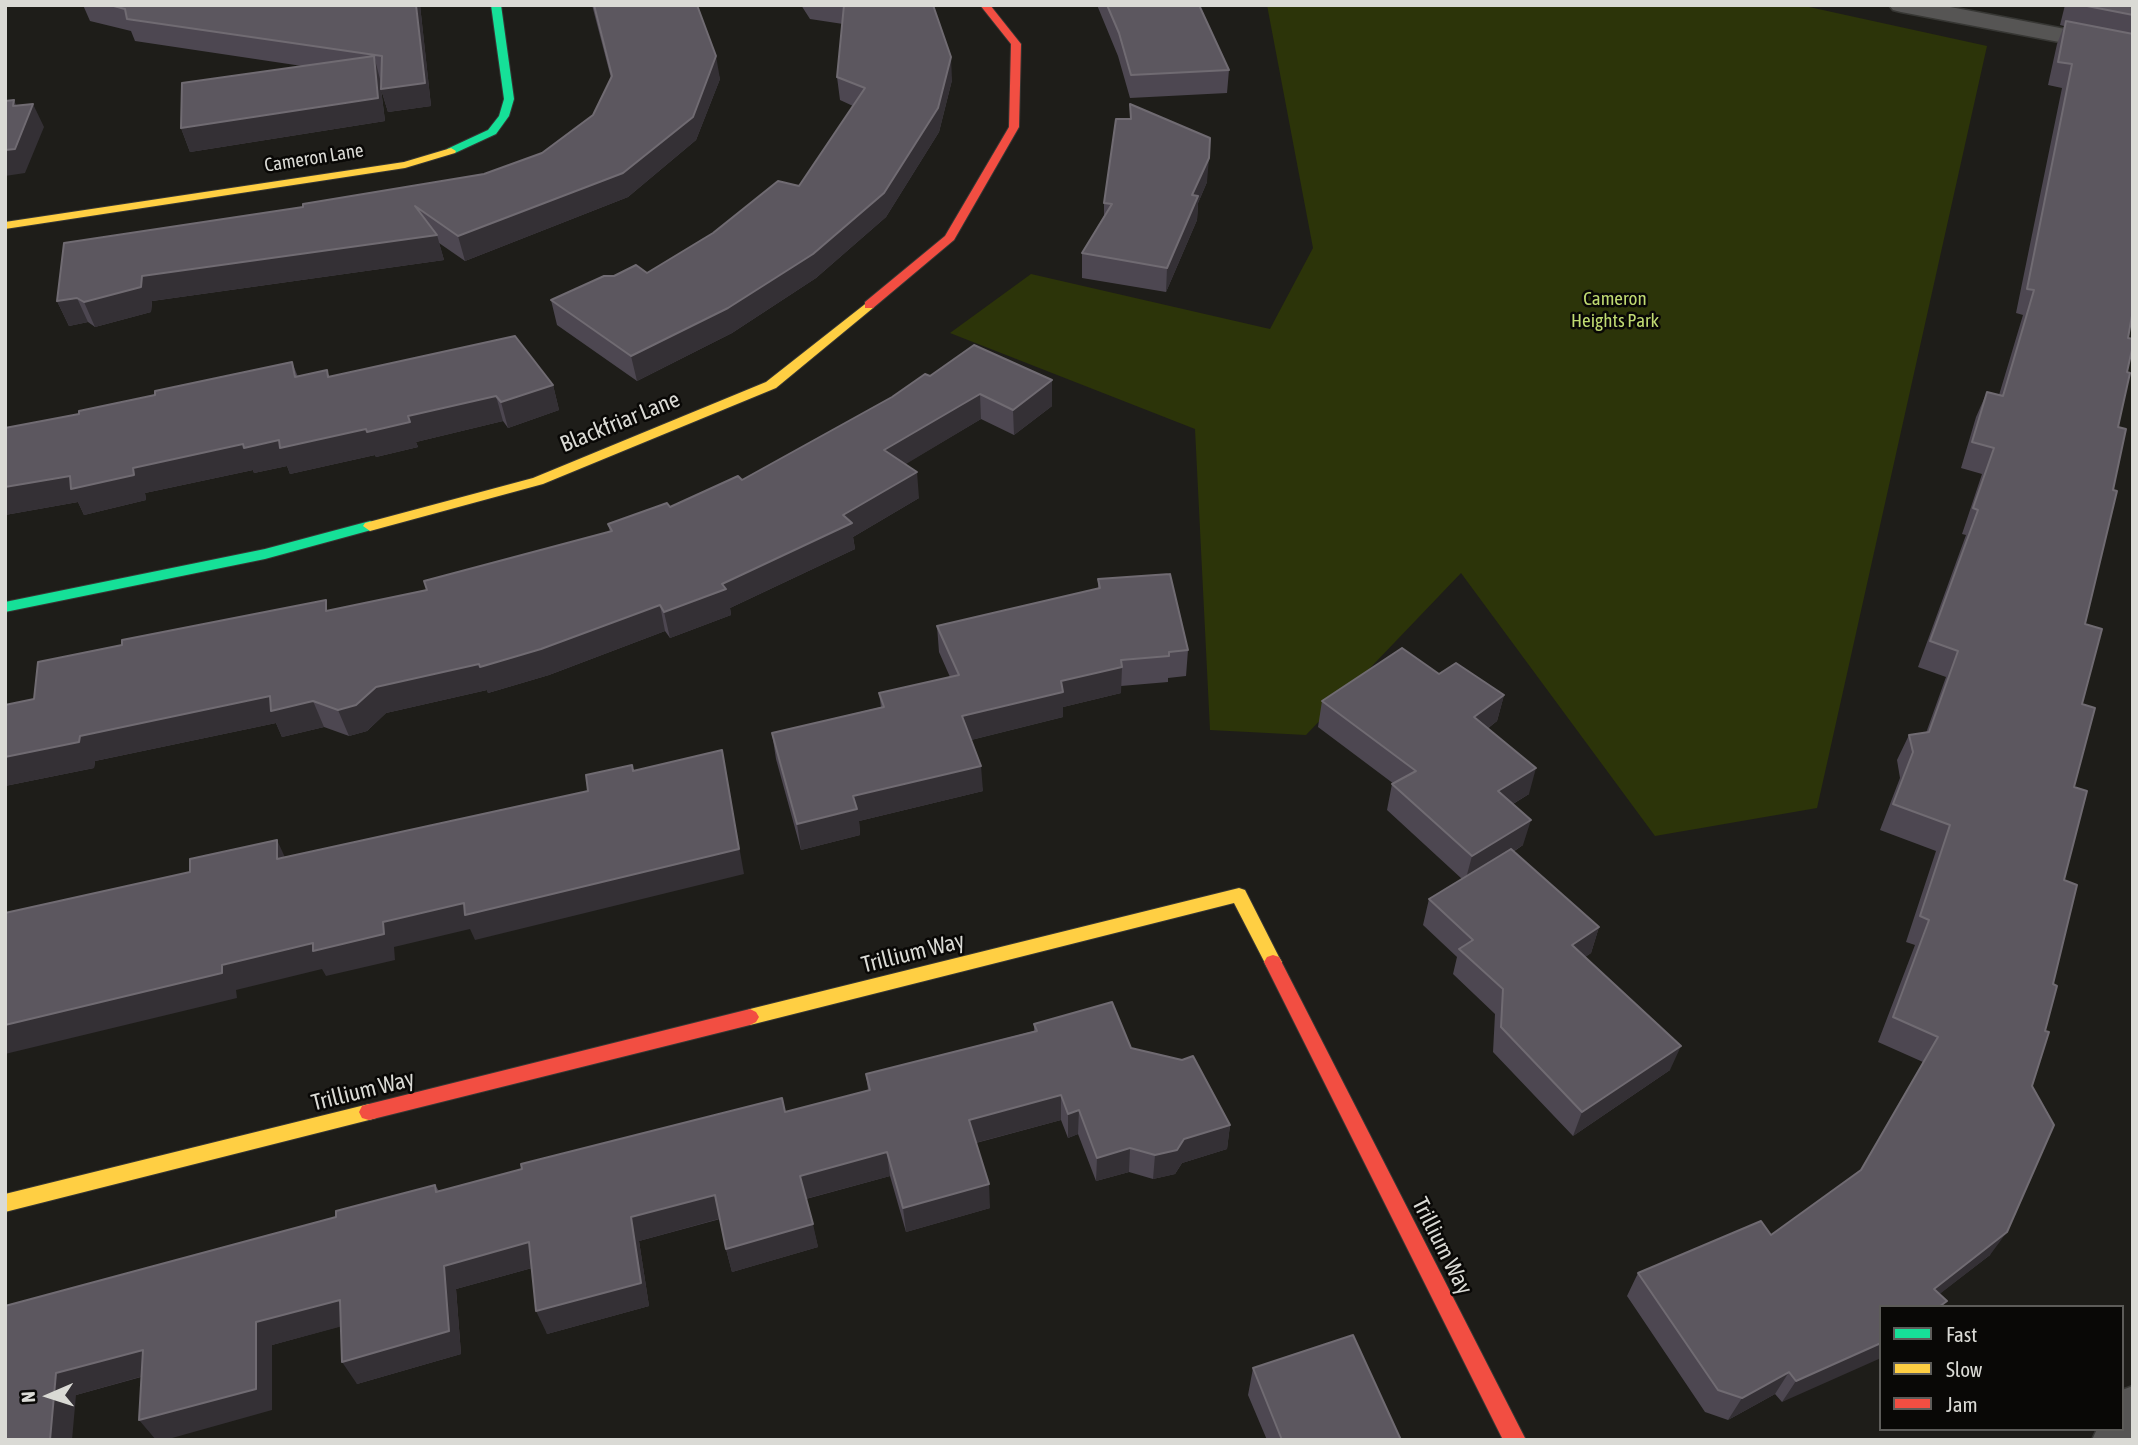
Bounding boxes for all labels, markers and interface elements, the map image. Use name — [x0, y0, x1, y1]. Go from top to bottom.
street label: Cameron Lane — [263, 139, 365, 177]
park label: Cameron Heights Park — [1571, 288, 1659, 332]
street label: Blackfriar Lane — [556, 385, 684, 459]
street label: Trillium Way — [859, 927, 967, 979]
street label: Trillium Way — [309, 1065, 417, 1117]
street label: Trillium Way — [1406, 1193, 1478, 1299]
legend — [1879, 1305, 2124, 1431]
text: Fast — [1946, 1322, 1977, 1346]
text: Slow — [1946, 1357, 1982, 1381]
north arrow — [14, 1361, 84, 1431]
text: N — [17, 1391, 39, 1403]
text: Jam — [1946, 1392, 1978, 1416]

